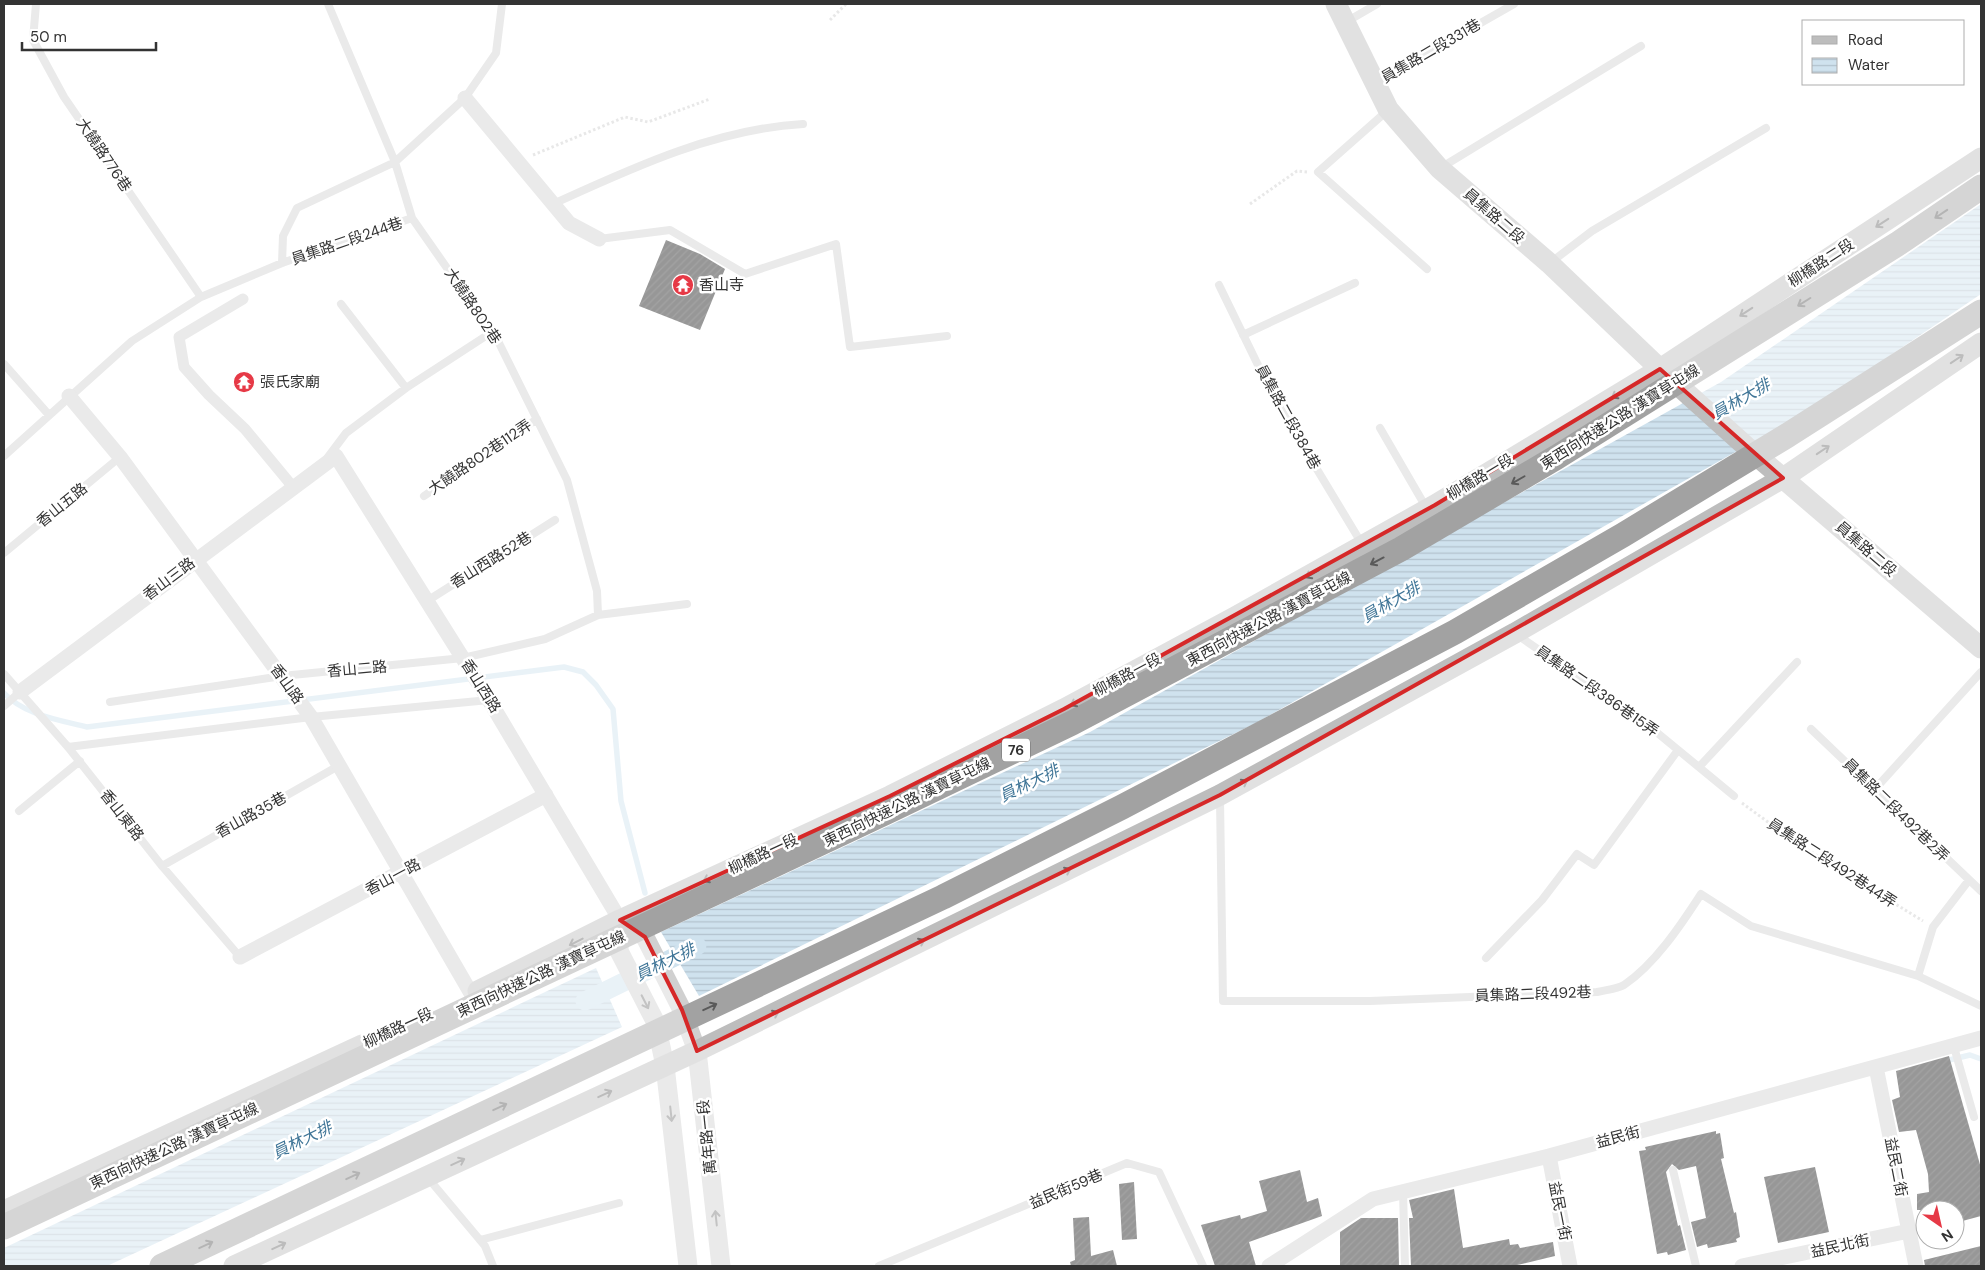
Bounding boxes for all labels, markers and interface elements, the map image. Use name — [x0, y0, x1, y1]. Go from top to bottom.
street label: 員集路二段331巷 — [1377, 14, 1485, 88]
scale bar — [22, 20, 156, 52]
legend — [1802, 20, 1965, 85]
text: 50 m — [30, 27, 67, 47]
text: Road — [1848, 30, 1883, 50]
text: Water — [1848, 55, 1890, 75]
street label: 大饒路776巷 — [72, 114, 136, 196]
street label: 員集路二段 — [1459, 184, 1529, 248]
one-way arrow — [1934, 209, 1948, 220]
street label: 員集路二段244巷 — [289, 213, 405, 269]
one-way arrow — [1875, 218, 1889, 228]
street label: 柳橋路二段 — [1784, 234, 1858, 292]
street label: 大饒路802巷 — [440, 264, 506, 348]
temple icon: 香山寺 — [671, 273, 695, 297]
place label: 香山寺 — [699, 275, 744, 295]
one-way arrow — [1798, 298, 1812, 308]
one-way arrow — [1739, 307, 1753, 317]
one-way arrow — [1950, 354, 1964, 364]
street label: 東西向快速公路 漢寶草屯線 — [1537, 360, 1703, 474]
street label: 員集路二段384巷 — [1251, 361, 1325, 473]
temple icon: 張氏家廟 — [232, 370, 256, 394]
place label: 張氏家廟 — [260, 372, 320, 392]
water label: 員林大排 — [1708, 373, 1776, 424]
one-way arrow — [1612, 389, 1626, 399]
street label: 大饒路802巷112弄 — [424, 415, 536, 499]
one-way arrow — [1816, 445, 1830, 455]
street label: 柳橋路一段 — [1443, 449, 1517, 505]
one-way arrow — [1511, 476, 1525, 486]
street label: 香山五路 — [32, 478, 92, 532]
street label: 員集路二段 — [1831, 517, 1901, 581]
street label: 香山西路52巷 — [446, 527, 536, 593]
street label: 香山三路 — [139, 553, 199, 605]
one-way arrow — [1370, 557, 1384, 567]
street label: 東西向快速公路 漢寶草屯線 — [1183, 567, 1355, 671]
one-way arrow — [1305, 570, 1320, 579]
water label: 員林大排 — [1358, 576, 1426, 627]
street label: 員集路二段386巷15弄 — [1531, 641, 1663, 741]
street label: 柳橋路一段 — [1089, 649, 1165, 701]
street label: 香山西路 — [457, 655, 505, 717]
street label: 香山二路 — [326, 656, 388, 682]
street label: 香山路 — [266, 660, 308, 708]
one-way arrow — [1070, 697, 1085, 707]
road number: 76 — [1002, 738, 1030, 762]
street label: 東西向快速公路 漢寶草屯線 — [820, 753, 994, 851]
street label: 員集路二段492巷2弄 — [1838, 754, 1954, 866]
water label: 員林大排 — [996, 759, 1064, 806]
one-way arrow — [1233, 779, 1248, 789]
street label: 香山東路 — [96, 785, 148, 845]
street label: 香山路35巷 — [212, 787, 290, 843]
street label: 員集路二段492巷44弄 — [1764, 814, 1900, 912]
street label: 柳橋路一段 — [725, 829, 801, 879]
street label: 香山一路 — [362, 854, 424, 900]
one-way arrow — [1056, 867, 1071, 876]
one-way arrow — [703, 874, 718, 884]
street label: 東西向快速公路 漢寶草屯線 — [453, 926, 629, 1022]
one-way arrow — [569, 937, 584, 947]
water label: 員林大排 — [632, 938, 700, 985]
one-way arrow — [910, 938, 925, 947]
street label: 員集路二段492巷 — [1474, 982, 1592, 1006]
one-way arrow — [641, 994, 650, 1009]
one-way arrow — [702, 1002, 717, 1012]
street label: 柳橋路一段 — [360, 1003, 436, 1053]
one-way arrow — [764, 1010, 779, 1019]
one-way arrow — [597, 1088, 612, 1098]
street label: 東西向快速公路 漢寶草屯線 — [86, 1098, 262, 1194]
street label: 萬年路一段 — [693, 1099, 721, 1175]
one-way arrow — [492, 1101, 507, 1111]
one-way arrow — [666, 1106, 675, 1122]
water label: 員林大排 — [269, 1116, 337, 1163]
street label: 益民街 — [1594, 1122, 1642, 1152]
street label: 益民二街 — [1880, 1136, 1912, 1198]
one-way arrow — [450, 1157, 465, 1167]
street label: 益民街59巷 — [1026, 1165, 1106, 1213]
one-way arrow — [345, 1171, 360, 1180]
street label: 益民一街 — [1544, 1180, 1576, 1242]
north arrow — [1915, 1200, 1965, 1250]
one-way arrow — [711, 1210, 721, 1226]
text: N — [1938, 1225, 1957, 1246]
street label: 益民北街 — [1809, 1230, 1871, 1262]
one-way arrow — [198, 1240, 213, 1250]
one-way arrow — [271, 1240, 286, 1250]

